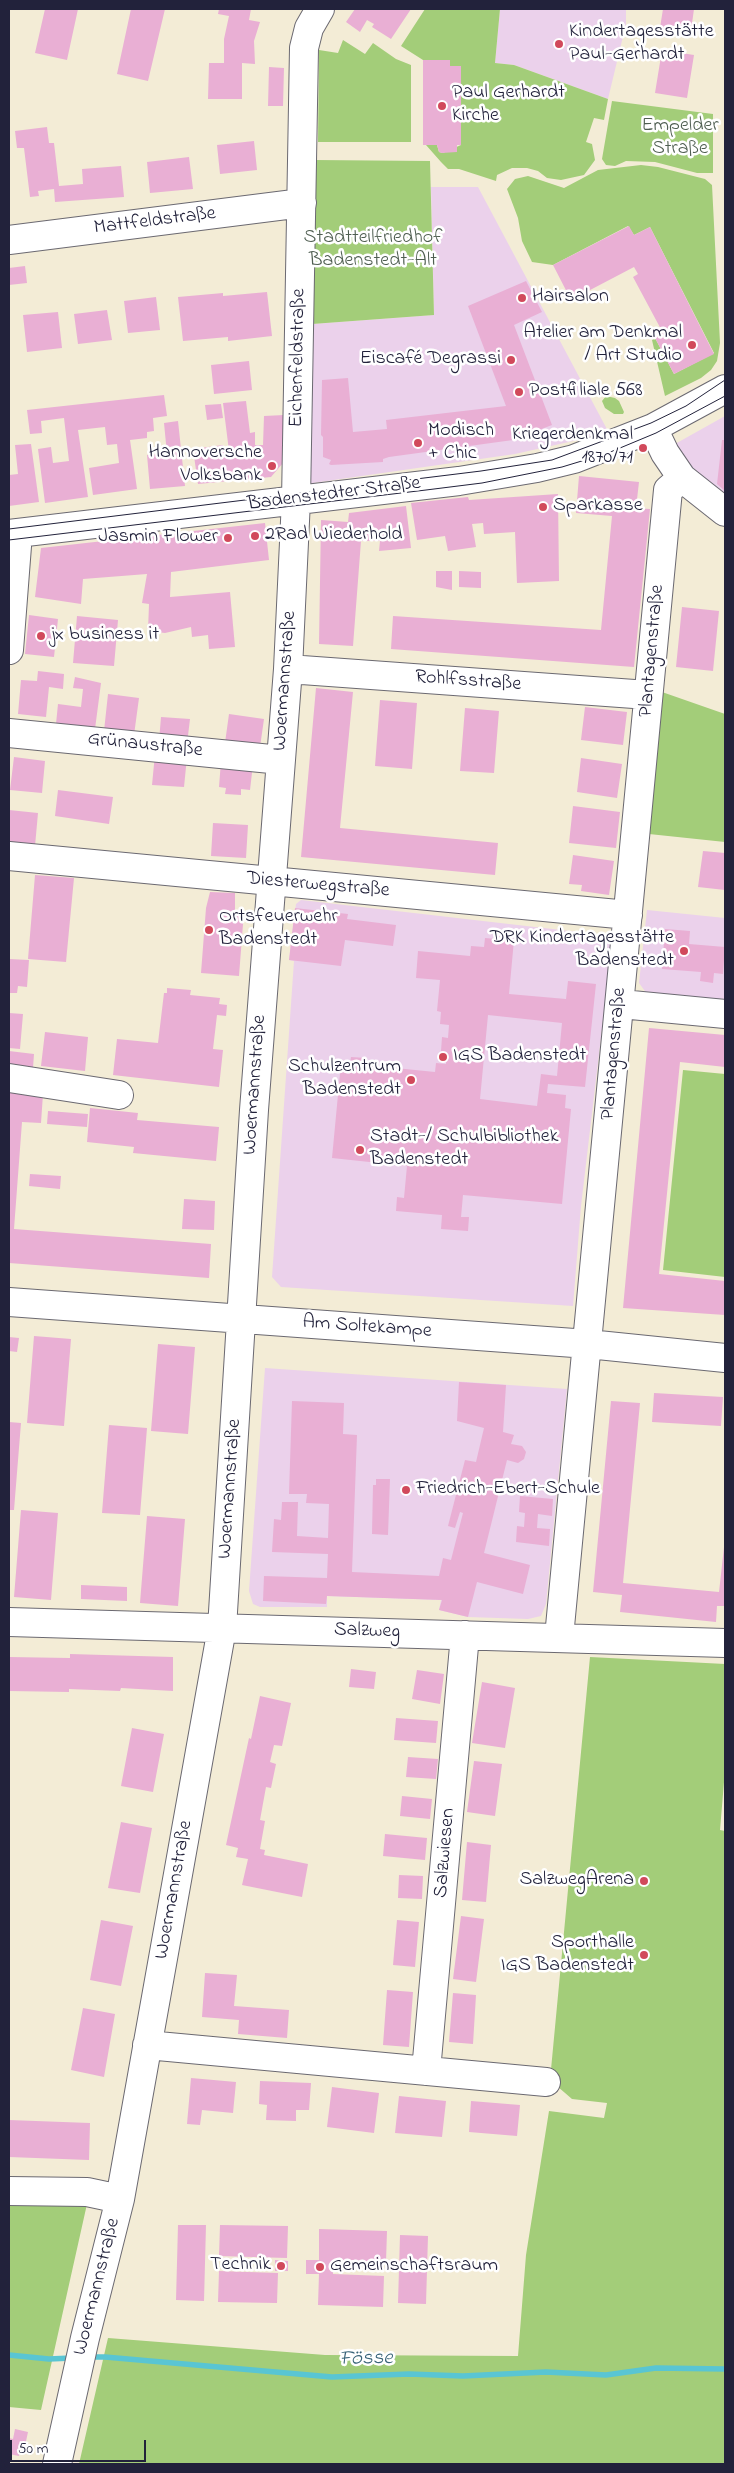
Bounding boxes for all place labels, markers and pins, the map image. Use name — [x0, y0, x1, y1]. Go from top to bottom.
place label: Kindertagesstätte Paul-Gerhardt — [569, 21, 714, 68]
marker: Kindertagesstätte Paul-Gerhardt — [553, 38, 565, 50]
place label: Paul Gerhardt Kirche — [452, 82, 565, 129]
marker: Paul Gerhardt Kirche — [436, 100, 448, 112]
place label: Hairsalon — [532, 286, 609, 310]
marker: Hairsalon — [516, 292, 528, 304]
place label: Atelier am Denkmal / Art Studio — [524, 322, 682, 369]
marker: Atelier am Denkmal / Art Studio — [686, 339, 698, 351]
place label: Eiscafé Degrassi — [360, 348, 501, 372]
marker: Eiscafé Degrassi — [505, 354, 517, 366]
place label: Postfiliale 568 — [529, 380, 642, 404]
marker: Postfiliale 568 — [513, 386, 525, 398]
place label: Modisch + Chic — [428, 420, 494, 467]
place label: Kriegerdenkmal 1870/71 — [512, 424, 633, 471]
marker: Modisch + Chic — [412, 437, 424, 449]
place label: Hannoversche Volksbank — [148, 442, 262, 489]
marker: Kriegerdenkmal 1870/71 — [637, 442, 649, 454]
marker: Hannoversche Volksbank — [266, 460, 278, 472]
place label: Sparkasse — [553, 495, 643, 519]
marker: Sparkasse — [537, 501, 549, 513]
place label: 2Rad Wiederhold — [265, 524, 402, 548]
place label: Jasmin Flower — [98, 526, 218, 550]
marker: 2Rad Wiederhold — [249, 530, 261, 542]
marker: Jasmin Flower — [222, 532, 234, 544]
place label: jx business it — [51, 624, 159, 648]
marker: jx business it — [35, 630, 47, 642]
place label: Ortsfeuerwehr Badenstedt — [219, 906, 338, 953]
marker: Ortsfeuerwehr Badenstedt — [203, 924, 215, 936]
place label: DRK Kindertagesstätte Badenstedt — [490, 927, 674, 974]
marker: DRK Kindertagesstätte Badenstedt — [678, 945, 690, 957]
place label: IGS Badenstedt — [453, 1045, 586, 1069]
marker: IGS Badenstedt — [437, 1051, 449, 1063]
place label: Schulzentrum Badenstedt — [288, 1056, 401, 1103]
marker: Schulzentrum Badenstedt — [405, 1074, 417, 1086]
place label: Stadt-/ Schulbibliothek Badenstedt — [370, 1126, 558, 1173]
marker: Stadt-/ Schulbibliothek Badenstedt — [354, 1144, 366, 1156]
place label: Friedrich-Ebert-Schule — [416, 1478, 600, 1502]
marker: Friedrich-Ebert-Schule — [400, 1484, 412, 1496]
place label: SalzwegArena — [519, 1869, 634, 1893]
marker: SalzwegArena — [638, 1875, 650, 1887]
place label: Sporthalle IGS Badenstedt — [501, 1932, 634, 1979]
marker: Sporthalle IGS Badenstedt — [638, 1949, 650, 1961]
place label: Technik — [210, 2254, 271, 2278]
place label: Gemeinschaftsraum — [330, 2255, 498, 2279]
marker: Technik — [275, 2260, 287, 2272]
marker: Gemeinschaftsraum — [314, 2261, 326, 2273]

